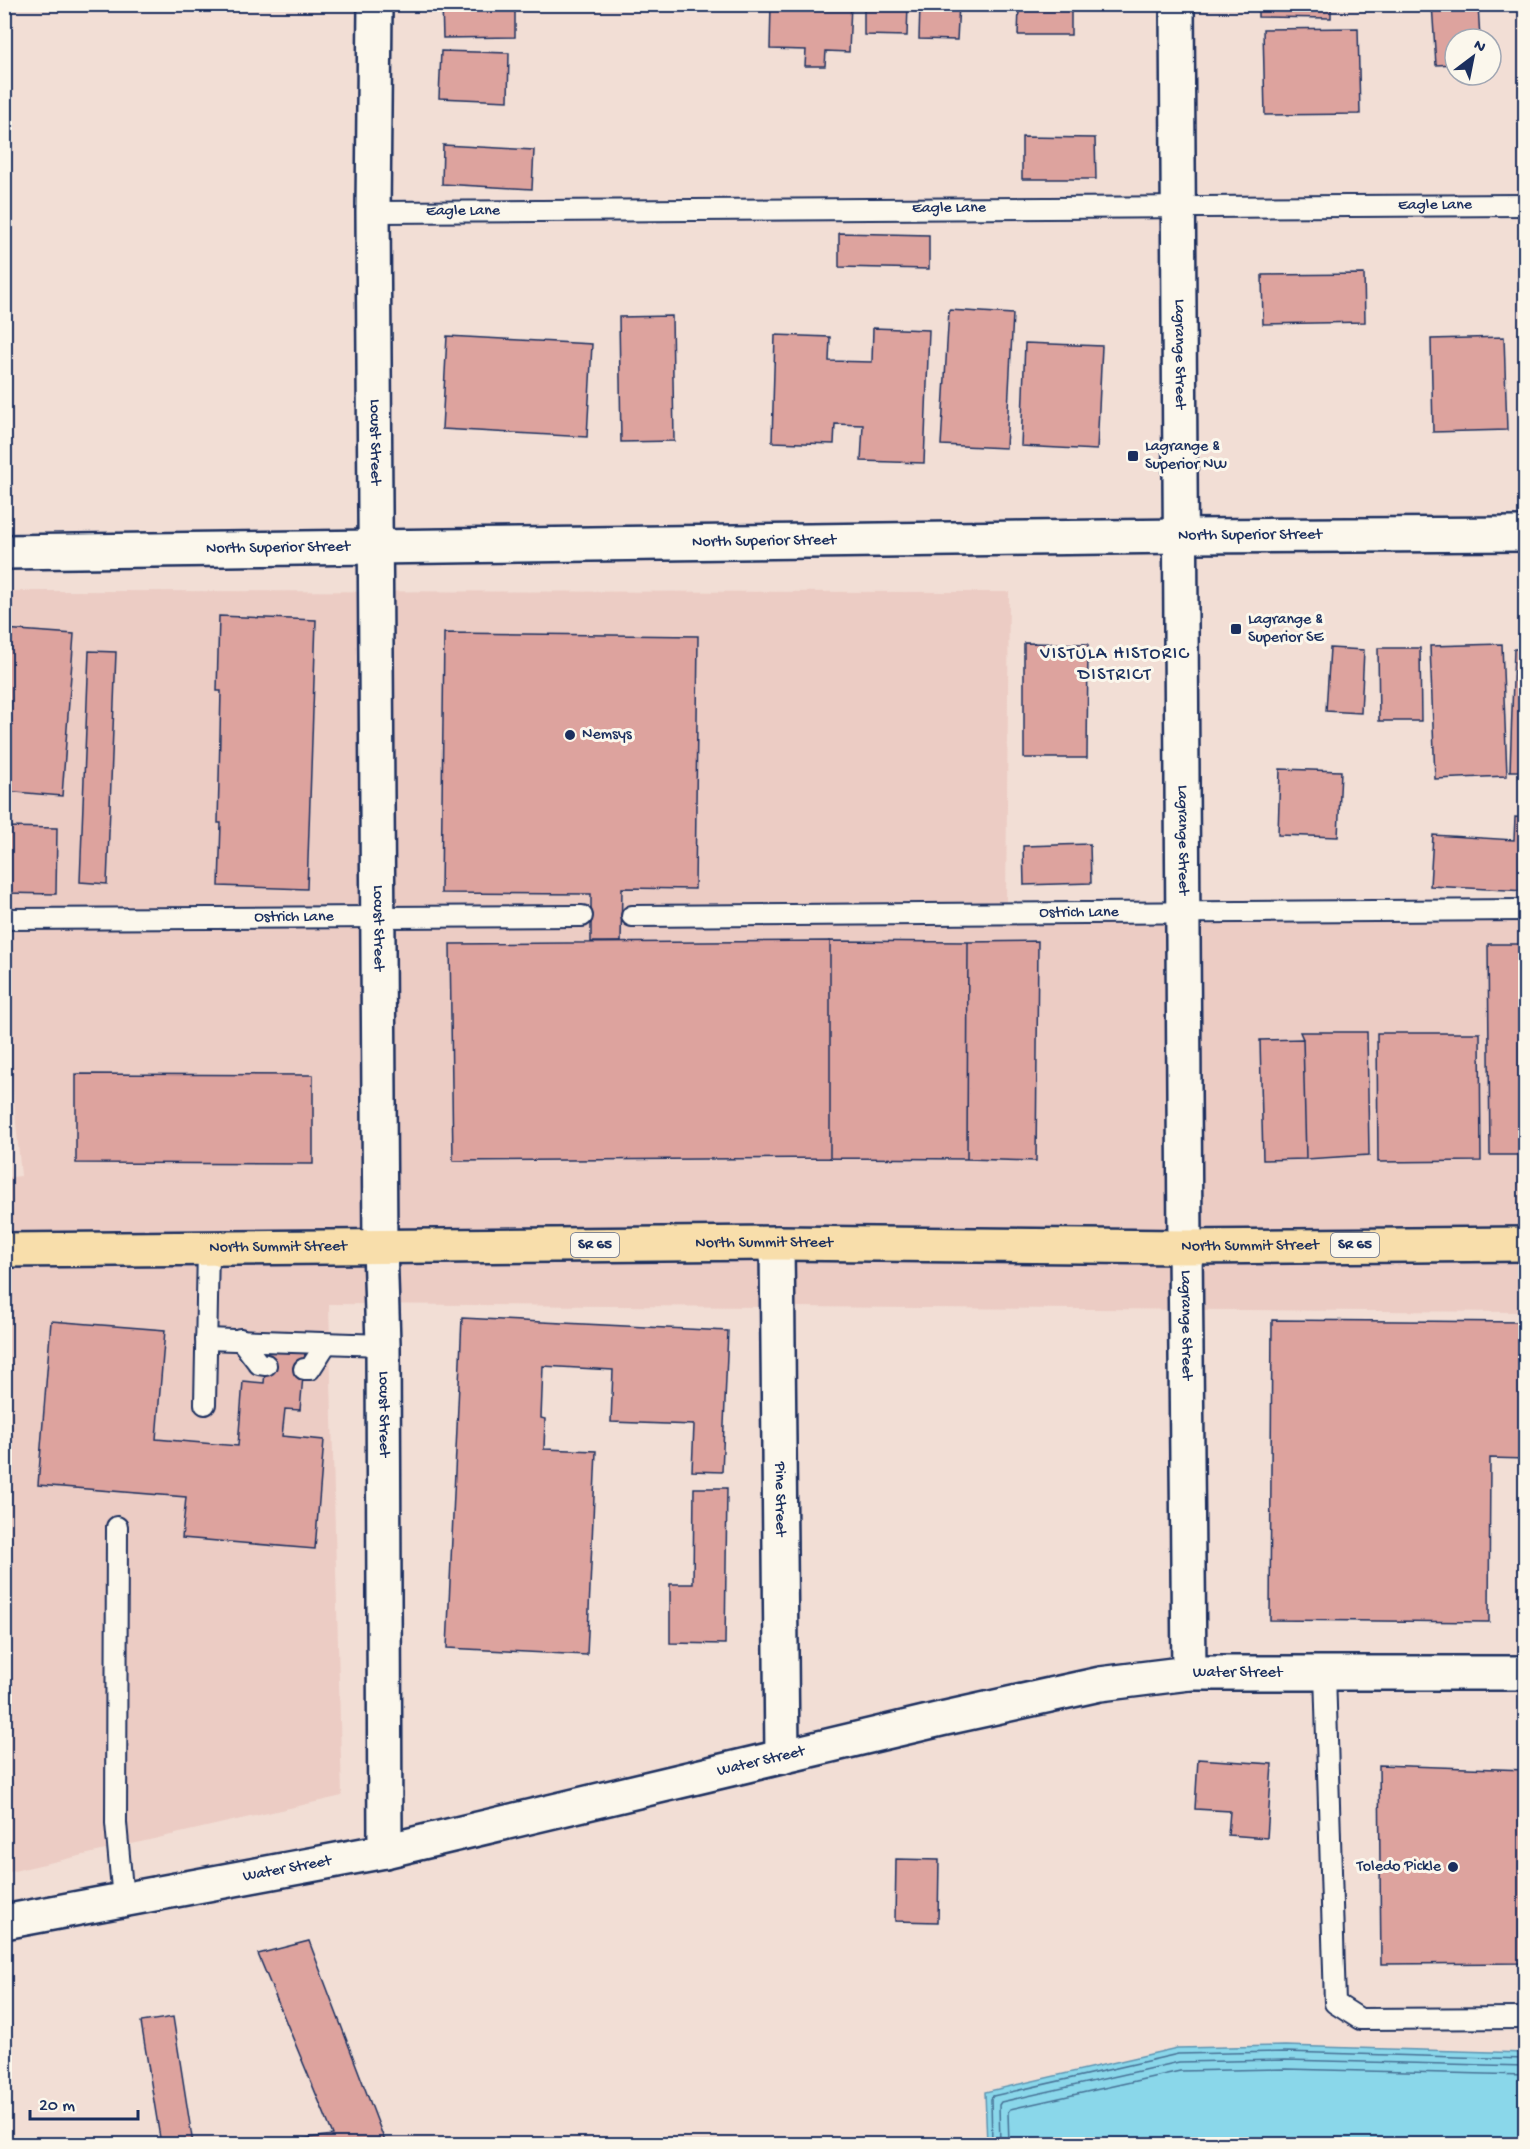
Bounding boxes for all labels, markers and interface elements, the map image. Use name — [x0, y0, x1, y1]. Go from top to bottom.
north arrow — [1443, 27, 1503, 87]
text: N — [1470, 36, 1489, 58]
street label: Eagle Lane — [1398, 196, 1473, 215]
street label: Eagle Lane — [912, 199, 987, 218]
street label: Eagle Lane — [426, 202, 501, 221]
street label: Lagrange Street — [1169, 299, 1189, 410]
street label: Locust Street — [365, 399, 384, 487]
place label: Lagrange & Superior NW — [1145, 438, 1227, 475]
marker: Lagrange & Superior NW — [1126, 449, 1140, 463]
street label: North Superior Street — [1178, 526, 1323, 546]
street label: North Superior Street — [692, 531, 838, 552]
street label: North Superior Street — [206, 538, 352, 559]
place label: Lagrange & Superior SE — [1248, 611, 1324, 648]
marker: Lagrange & Superior SE — [1229, 622, 1243, 636]
district label: VISTULA HISTORIC DISTRICT — [1039, 644, 1190, 686]
place label: Nemsys — [582, 726, 633, 745]
marker: Nemsys — [563, 728, 577, 742]
street label: Lagrange Street — [1173, 785, 1192, 896]
street label: Locust Street — [368, 885, 388, 973]
street label: Ostrich Lane — [1039, 903, 1120, 923]
street label: Ostrich Lane — [254, 908, 335, 927]
road number: SR 65 — [571, 1233, 619, 1257]
street label: North Summit Street — [695, 1233, 834, 1253]
road number: SR 65 — [1331, 1233, 1379, 1257]
street label: North Summit Street — [1181, 1236, 1320, 1257]
street label: North Summit Street — [209, 1237, 348, 1258]
street label: Lagrange Street — [1176, 1270, 1196, 1381]
street label: Locust Street — [374, 1371, 393, 1458]
street label: Pine Street — [770, 1461, 789, 1538]
street label: Water Street — [1193, 1664, 1284, 1683]
street label: Water Street — [715, 1742, 808, 1781]
street label: Water Street — [241, 1851, 334, 1887]
place label: Toledo Pickle — [1356, 1858, 1442, 1877]
marker: Toledo Pickle — [1446, 1860, 1460, 1874]
scale bar — [30, 2083, 138, 2121]
text: 20 m — [39, 2096, 75, 2117]

